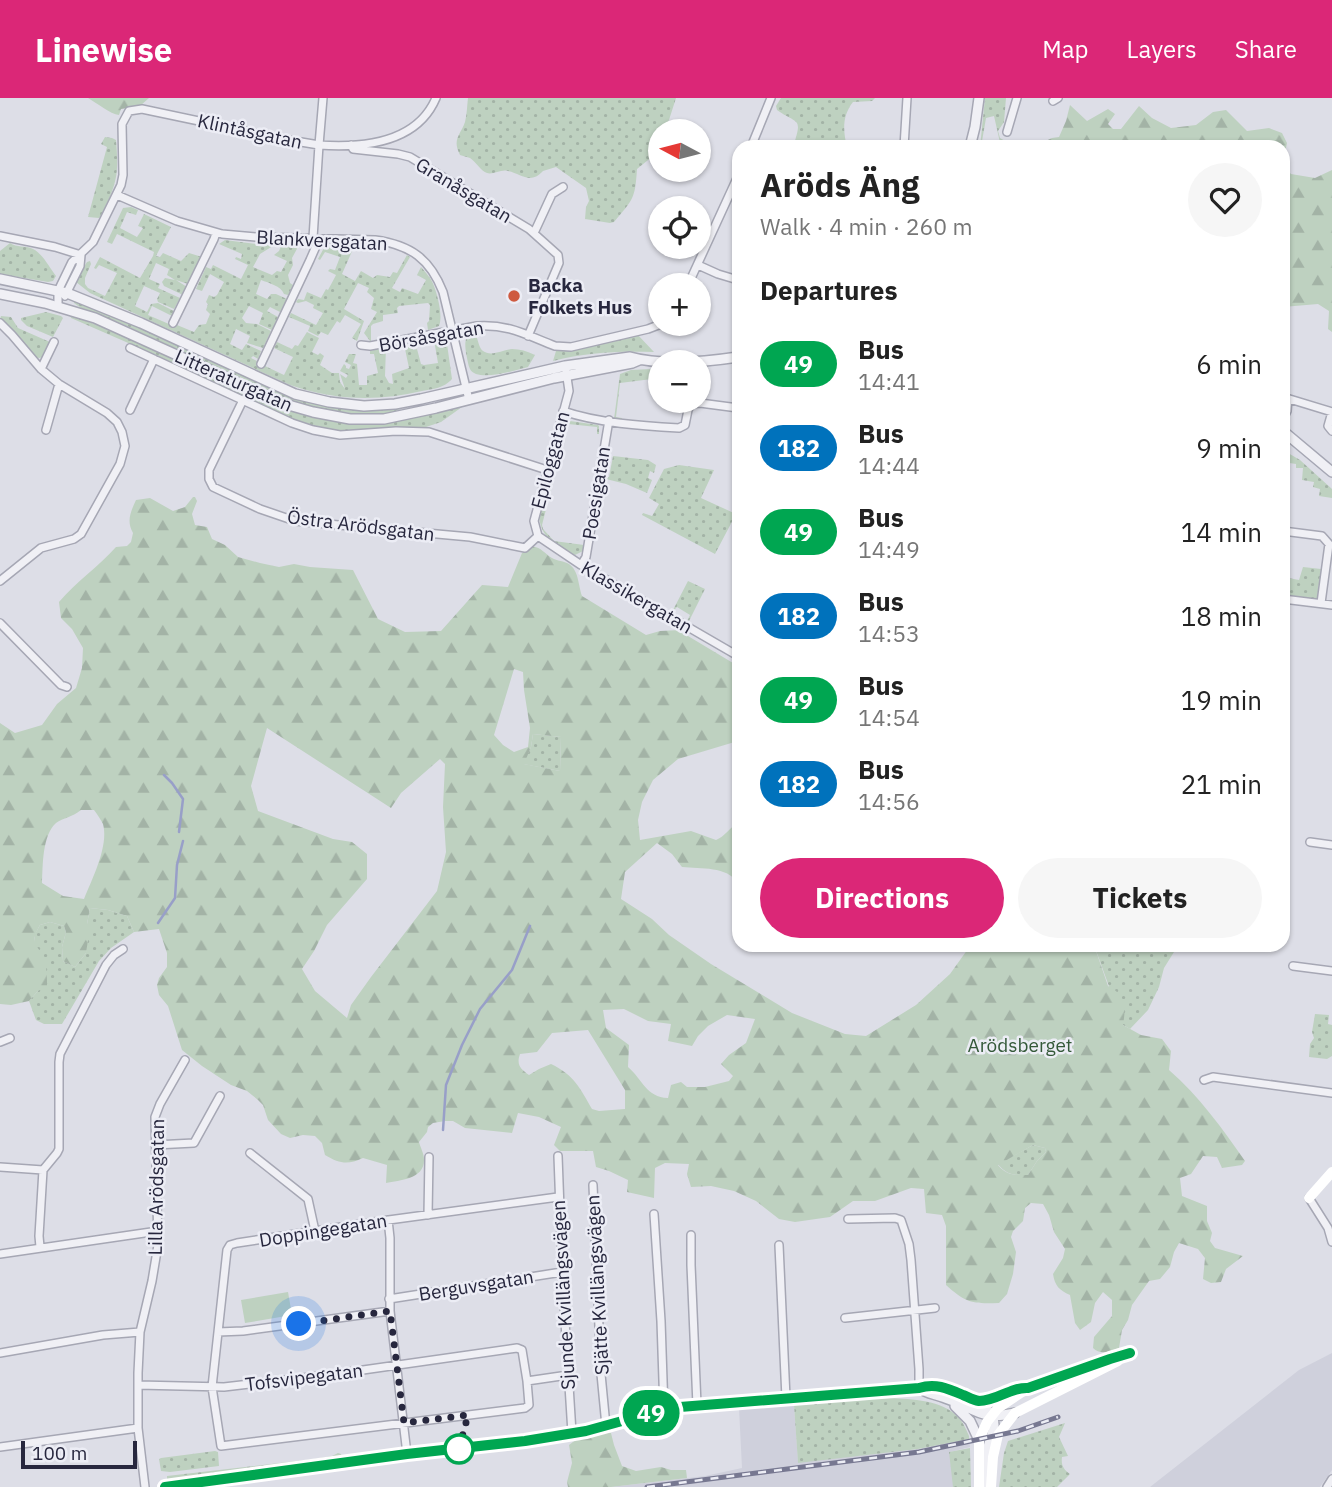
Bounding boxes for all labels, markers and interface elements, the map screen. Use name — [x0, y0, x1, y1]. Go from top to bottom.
text: Linewise — [35, 28, 172, 71]
text: Map — [1042, 33, 1089, 65]
text: Layers — [1127, 33, 1197, 65]
text: Share — [1235, 33, 1297, 65]
street label: Klintåsgatan — [195, 108, 305, 154]
north arrow — [648, 119, 710, 182]
map controls — [648, 119, 711, 413]
street label: Granåsgatan — [412, 152, 516, 228]
text: Aröds Äng — [760, 163, 919, 206]
button: heart — [1188, 163, 1262, 237]
button: locate — [648, 196, 711, 259]
text: Walk · 4 min · 260 m — [760, 211, 973, 241]
street label: Blankversgatan — [256, 225, 388, 255]
place label: Backa Folkets Hus — [528, 273, 632, 319]
button: + — [648, 273, 711, 336]
text: Departures — [760, 273, 898, 307]
marker: Backa Folkets Hus — [506, 288, 522, 304]
street label: Börsåsgatan — [377, 315, 485, 357]
text: Bus — [858, 332, 904, 366]
street label: Litteraturgatan — [171, 343, 297, 417]
text: 6 min — [1196, 347, 1262, 381]
text: 49 — [784, 348, 813, 380]
button: − — [648, 350, 711, 413]
text: 14:41 — [858, 366, 920, 396]
street label: Epiloggatan — [525, 408, 575, 512]
text: Bus — [858, 416, 904, 450]
text: 9 min — [1196, 431, 1262, 465]
text: 182 — [777, 432, 820, 464]
street label: Poesigatan — [577, 445, 615, 541]
text: 14:44 — [858, 450, 920, 480]
text: Bus — [858, 500, 904, 534]
street label: Östra Arödsgatan — [286, 504, 436, 546]
text: 14 min — [1181, 515, 1262, 549]
text: 49 — [784, 516, 813, 548]
text: 14:49 — [858, 534, 920, 564]
street label: Klassikergatan — [577, 555, 697, 639]
text: Bus — [858, 584, 904, 618]
text: 18 min — [1181, 599, 1262, 633]
text: 182 — [777, 600, 820, 632]
text: 14:53 — [858, 618, 920, 648]
text: Bus — [858, 668, 904, 702]
text: 19 min — [1181, 683, 1262, 717]
text: 49 — [784, 684, 813, 716]
text: 14:54 — [858, 702, 920, 732]
text: Bus — [858, 752, 904, 786]
text: 21 min — [1181, 767, 1262, 801]
text: 182 — [777, 768, 820, 800]
text: 14:56 — [858, 786, 920, 816]
button: Directions — [760, 858, 1004, 938]
button: Tickets — [1018, 858, 1262, 938]
park label: Arödsberget — [968, 1033, 1072, 1057]
street label: Lilla Arödsgatan — [143, 1118, 169, 1256]
street label: Sjätte Kvillängsvägen — [580, 1194, 614, 1376]
street label: Sjunde Kvillängsvägen — [546, 1200, 580, 1390]
street label: Doppingegatan — [257, 1208, 389, 1252]
street label: Berguvsgatan — [417, 1264, 535, 1306]
your location — [281, 1306, 316, 1341]
street label: Tofsvipegatan — [244, 1358, 364, 1396]
line badge: 49 — [620, 1390, 682, 1436]
text: 49 — [637, 1397, 665, 1429]
unlabelled marker — [444, 1434, 474, 1464]
scale bar — [21, 1438, 136, 1470]
text: 100 m — [32, 1441, 87, 1465]

